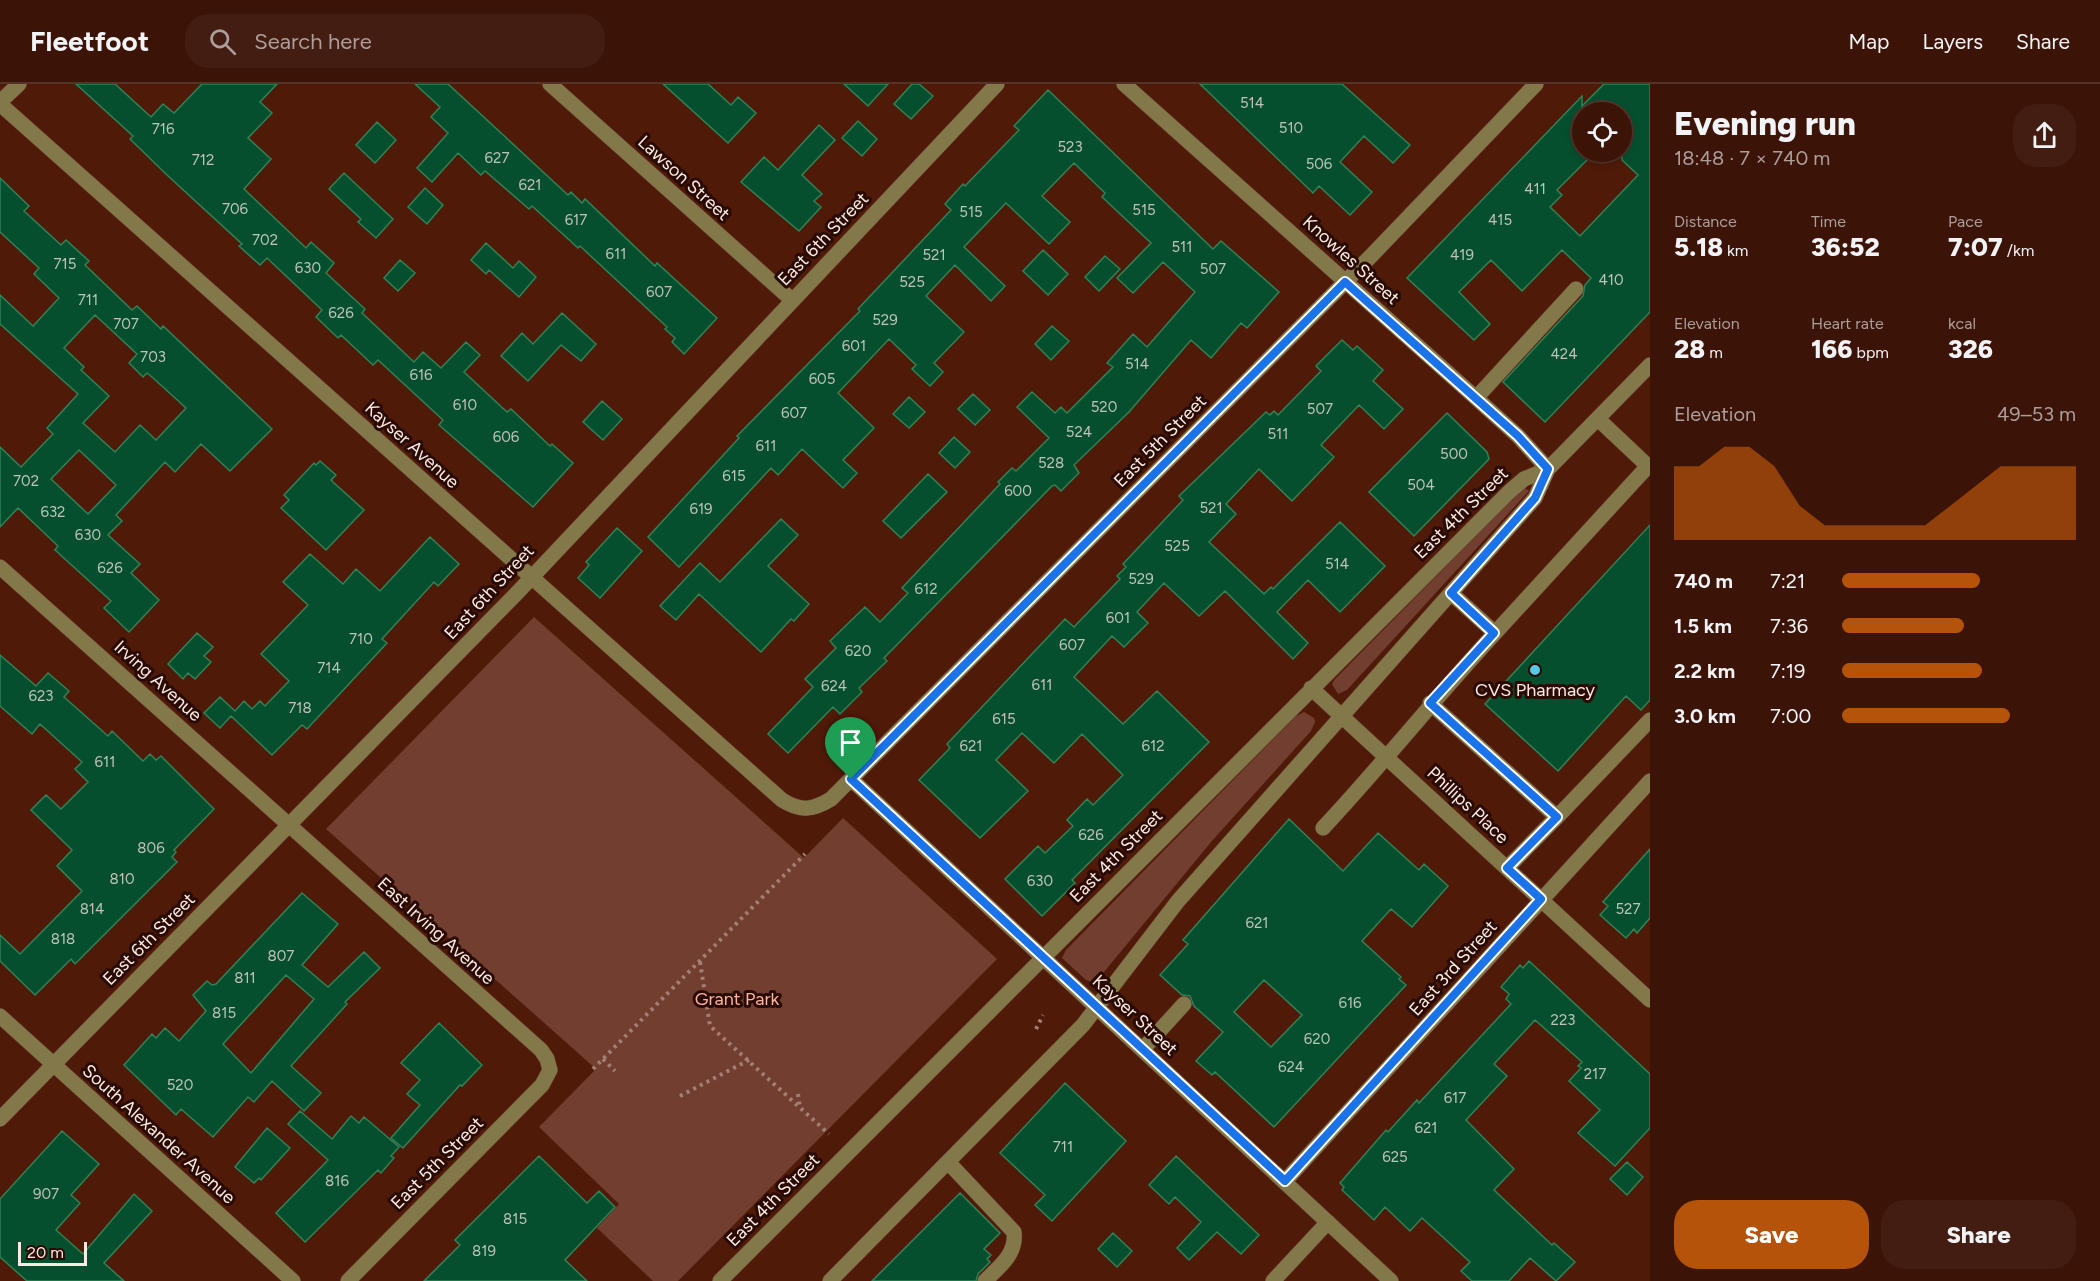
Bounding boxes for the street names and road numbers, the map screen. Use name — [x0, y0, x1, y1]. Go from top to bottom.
street label: Lawson Street — [633, 131, 735, 225]
street label: East 6th Street — [773, 188, 873, 290]
street label: Knowles Street — [1298, 211, 1404, 309]
street label: East 5th Street — [1109, 390, 1211, 492]
street label: Kayser Avenue — [360, 397, 464, 493]
street label: East 4th Street — [1409, 462, 1513, 563]
street label: East 6th Street — [440, 540, 539, 644]
street label: Irving Avenue — [110, 636, 207, 726]
street label: Phillips Place — [1423, 762, 1513, 848]
street label: East 4th Street — [1065, 805, 1167, 907]
street label: East Irving Avenue — [373, 873, 499, 989]
street label: East 6th Street — [98, 888, 200, 990]
street label: East 3rd Street — [1404, 916, 1502, 1020]
street label: Kayser Street — [1088, 970, 1182, 1060]
street label: South Alexander Avenue — [78, 1060, 240, 1209]
street label: East 5th Street — [386, 1112, 488, 1214]
street label: East 4th Street — [722, 1149, 824, 1251]

